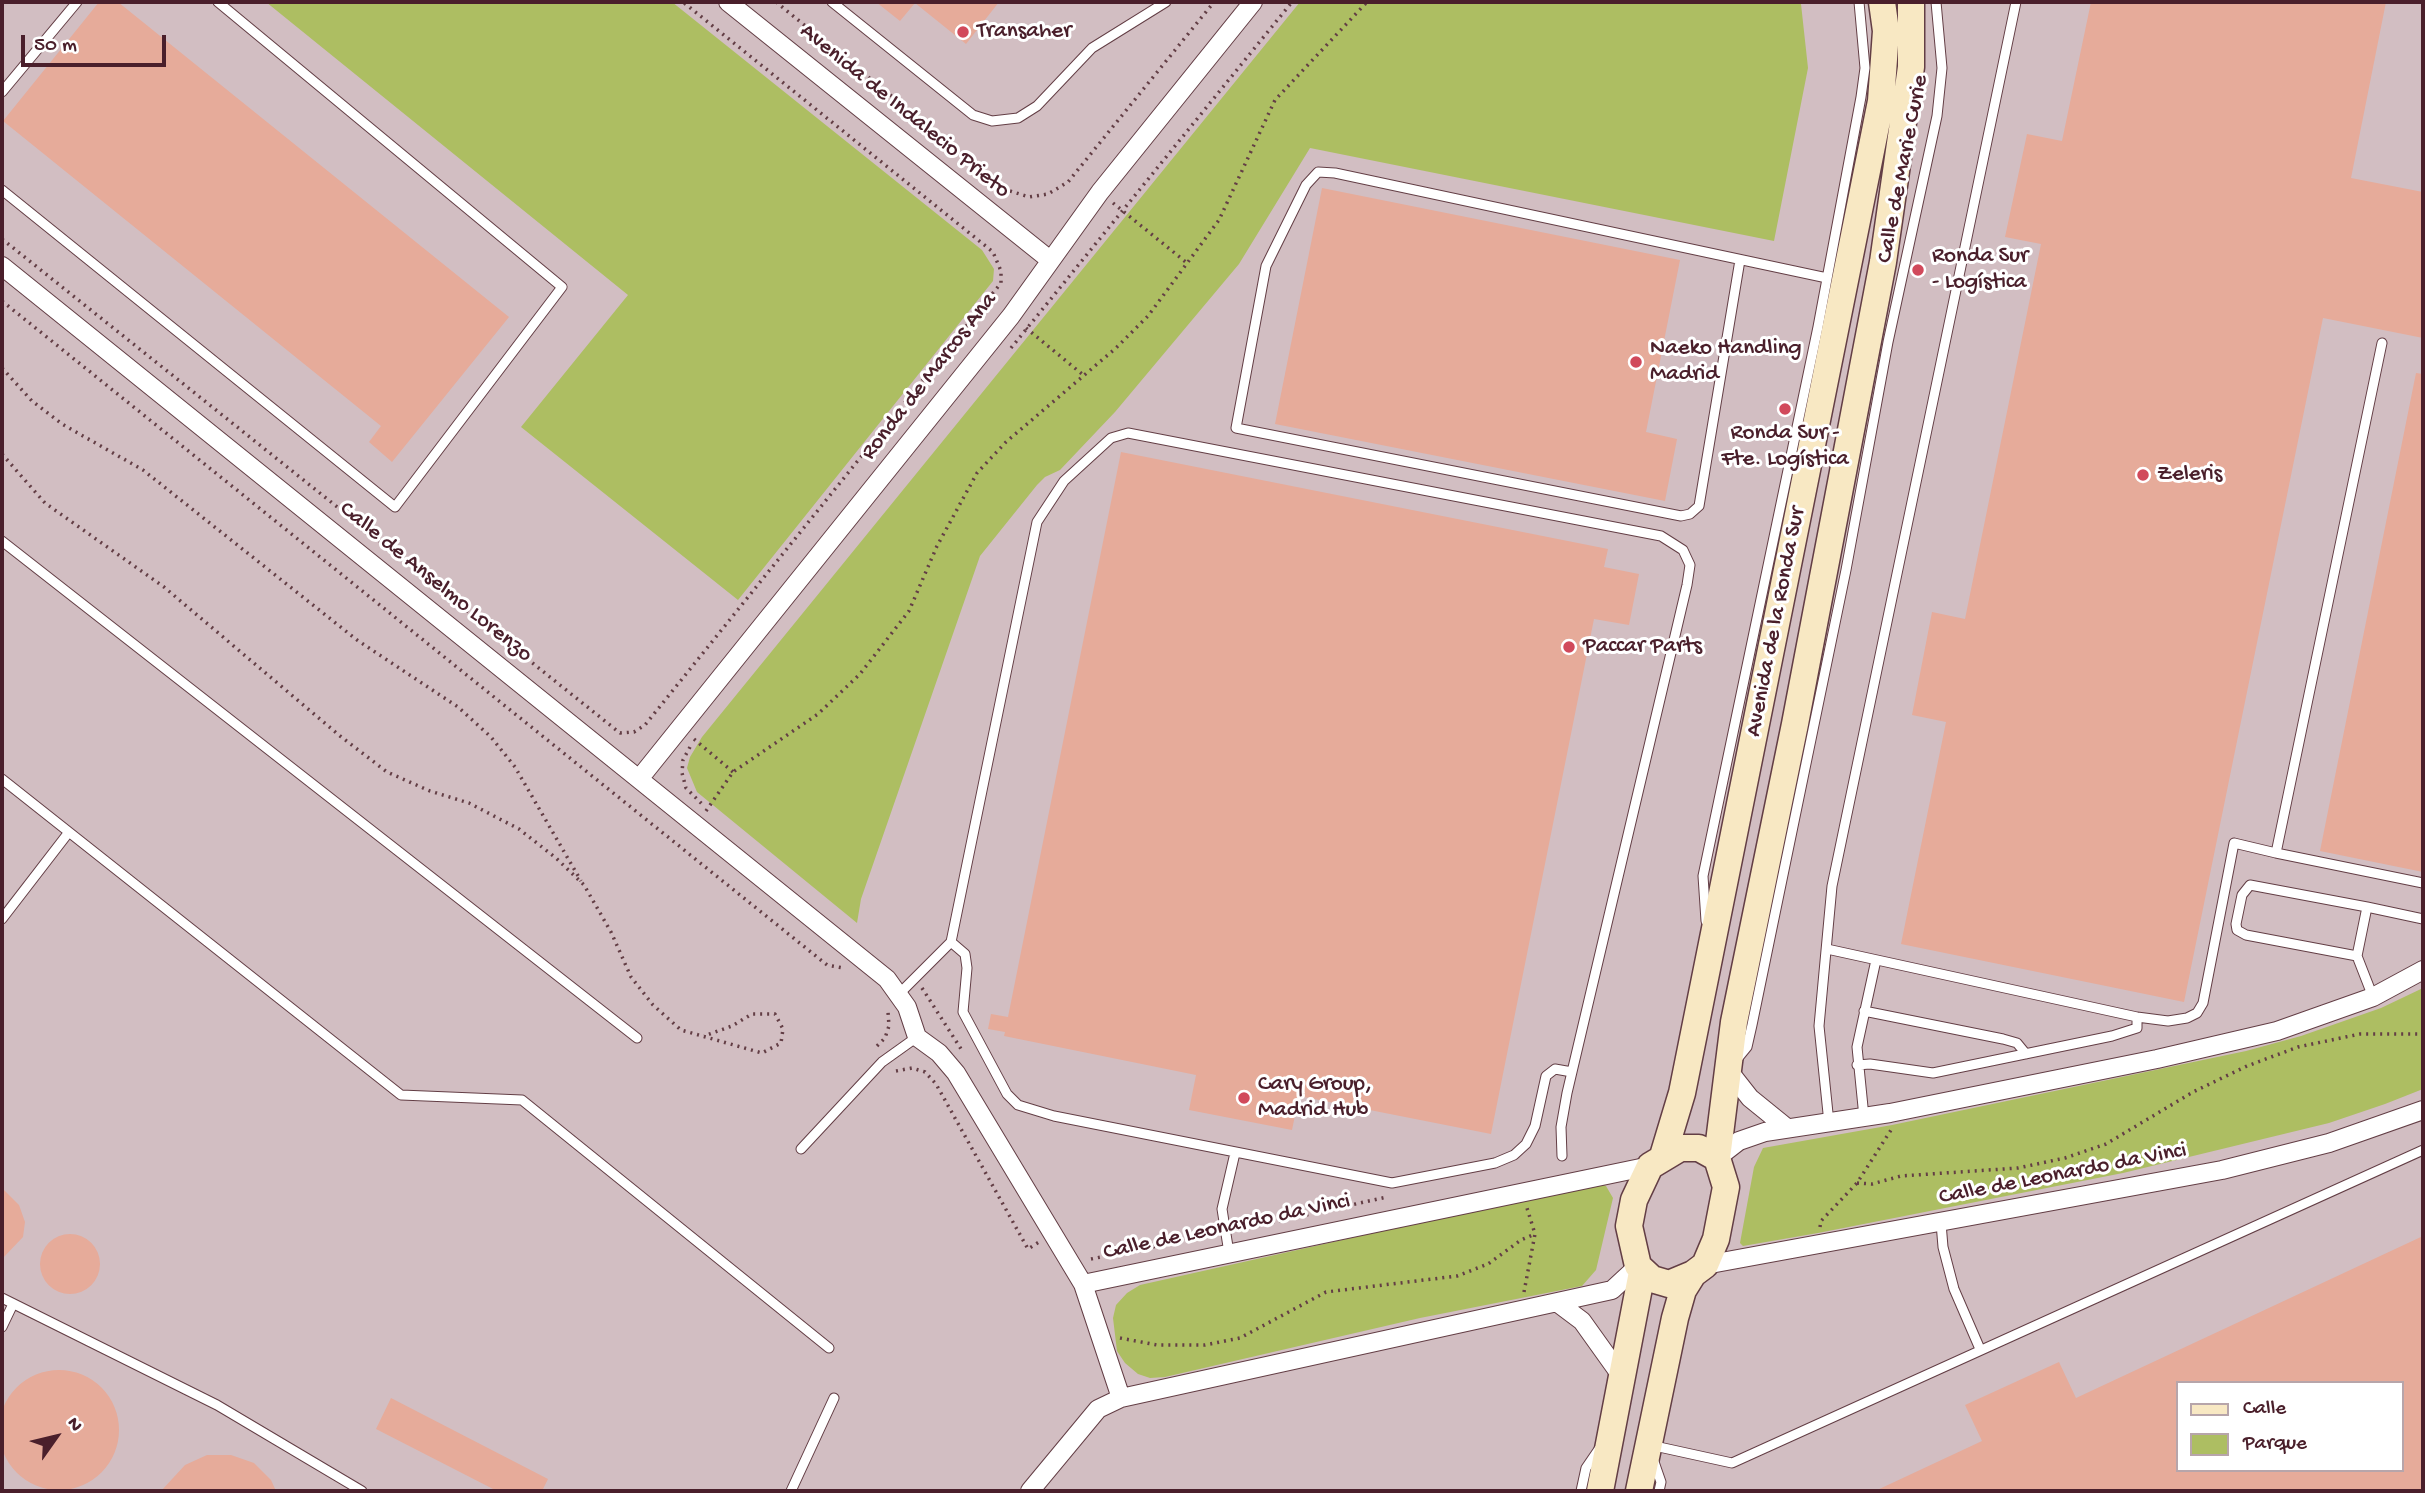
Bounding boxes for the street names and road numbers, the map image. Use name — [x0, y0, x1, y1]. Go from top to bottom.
street label: Avenida de Indalecio Prieto — [793, 19, 1015, 205]
street label: Calle de Marie Curie — [1872, 73, 1936, 265]
street label: Ronda de Marcos Ana — [856, 288, 1004, 466]
street label: Calle de Anselmo Lorenzo — [333, 497, 537, 669]
street label: Avenida de la Ronda Sur — [1741, 505, 1813, 739]
street label: Calle de Leonardo da Vinci — [1937, 1137, 2189, 1213]
street label: Calle de Leonardo da Vinci — [1101, 1188, 1353, 1268]

